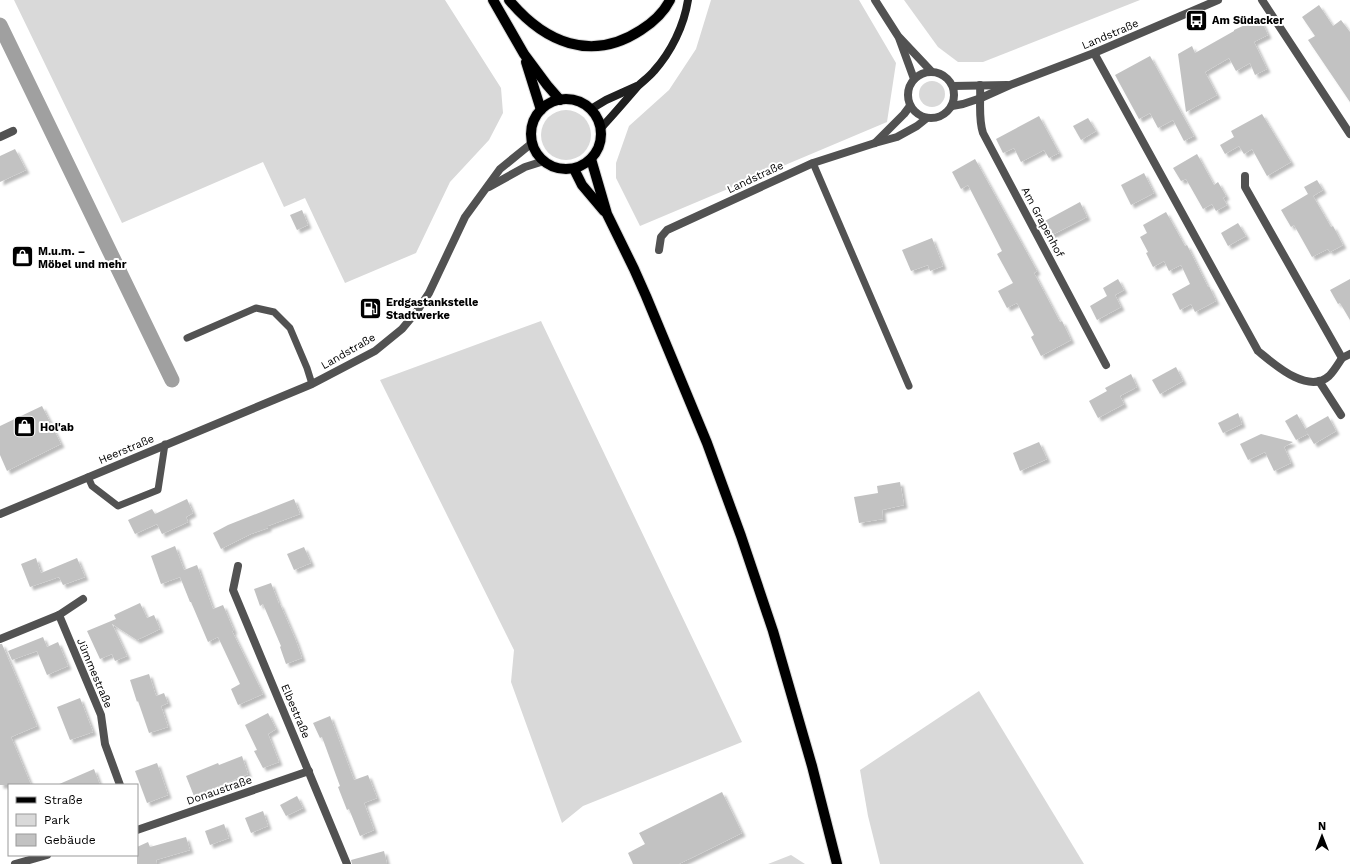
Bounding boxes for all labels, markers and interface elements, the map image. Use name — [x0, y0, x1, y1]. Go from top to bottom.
bus stop icon: Am Südacker — [1184, 7, 1210, 33]
place label: Am Südacker — [1212, 14, 1284, 27]
street label: Landstraße — [1080, 17, 1141, 52]
street label: Landstraße — [725, 159, 785, 196]
street label: Am Grapenhof — [1019, 185, 1067, 260]
shop icon: M.u.m. – Möbel und mehr — [9, 244, 35, 270]
place label: M.u.m. – Möbel und mehr — [38, 245, 127, 271]
fuel station icon: Erdgastankstelle Stadtwerke — [357, 295, 383, 321]
place label: Erdgastankstelle Stadtwerke — [386, 296, 478, 322]
street label: Landstraße — [319, 331, 378, 372]
shop icon: Hol'ab — [11, 414, 37, 440]
place label: Hol'ab — [40, 421, 74, 434]
street label: Heerstraße — [96, 432, 156, 467]
street label: Jümmestraße — [74, 636, 115, 710]
street label: Elbestraße — [278, 682, 313, 740]
street label: Donaustraße — [185, 773, 254, 808]
legend — [8, 784, 138, 856]
text: Straße — [44, 793, 83, 807]
text: Park — [44, 813, 70, 827]
north arrow — [1302, 816, 1342, 856]
text: N — [1318, 820, 1326, 833]
text: Gebäude — [44, 833, 96, 847]

